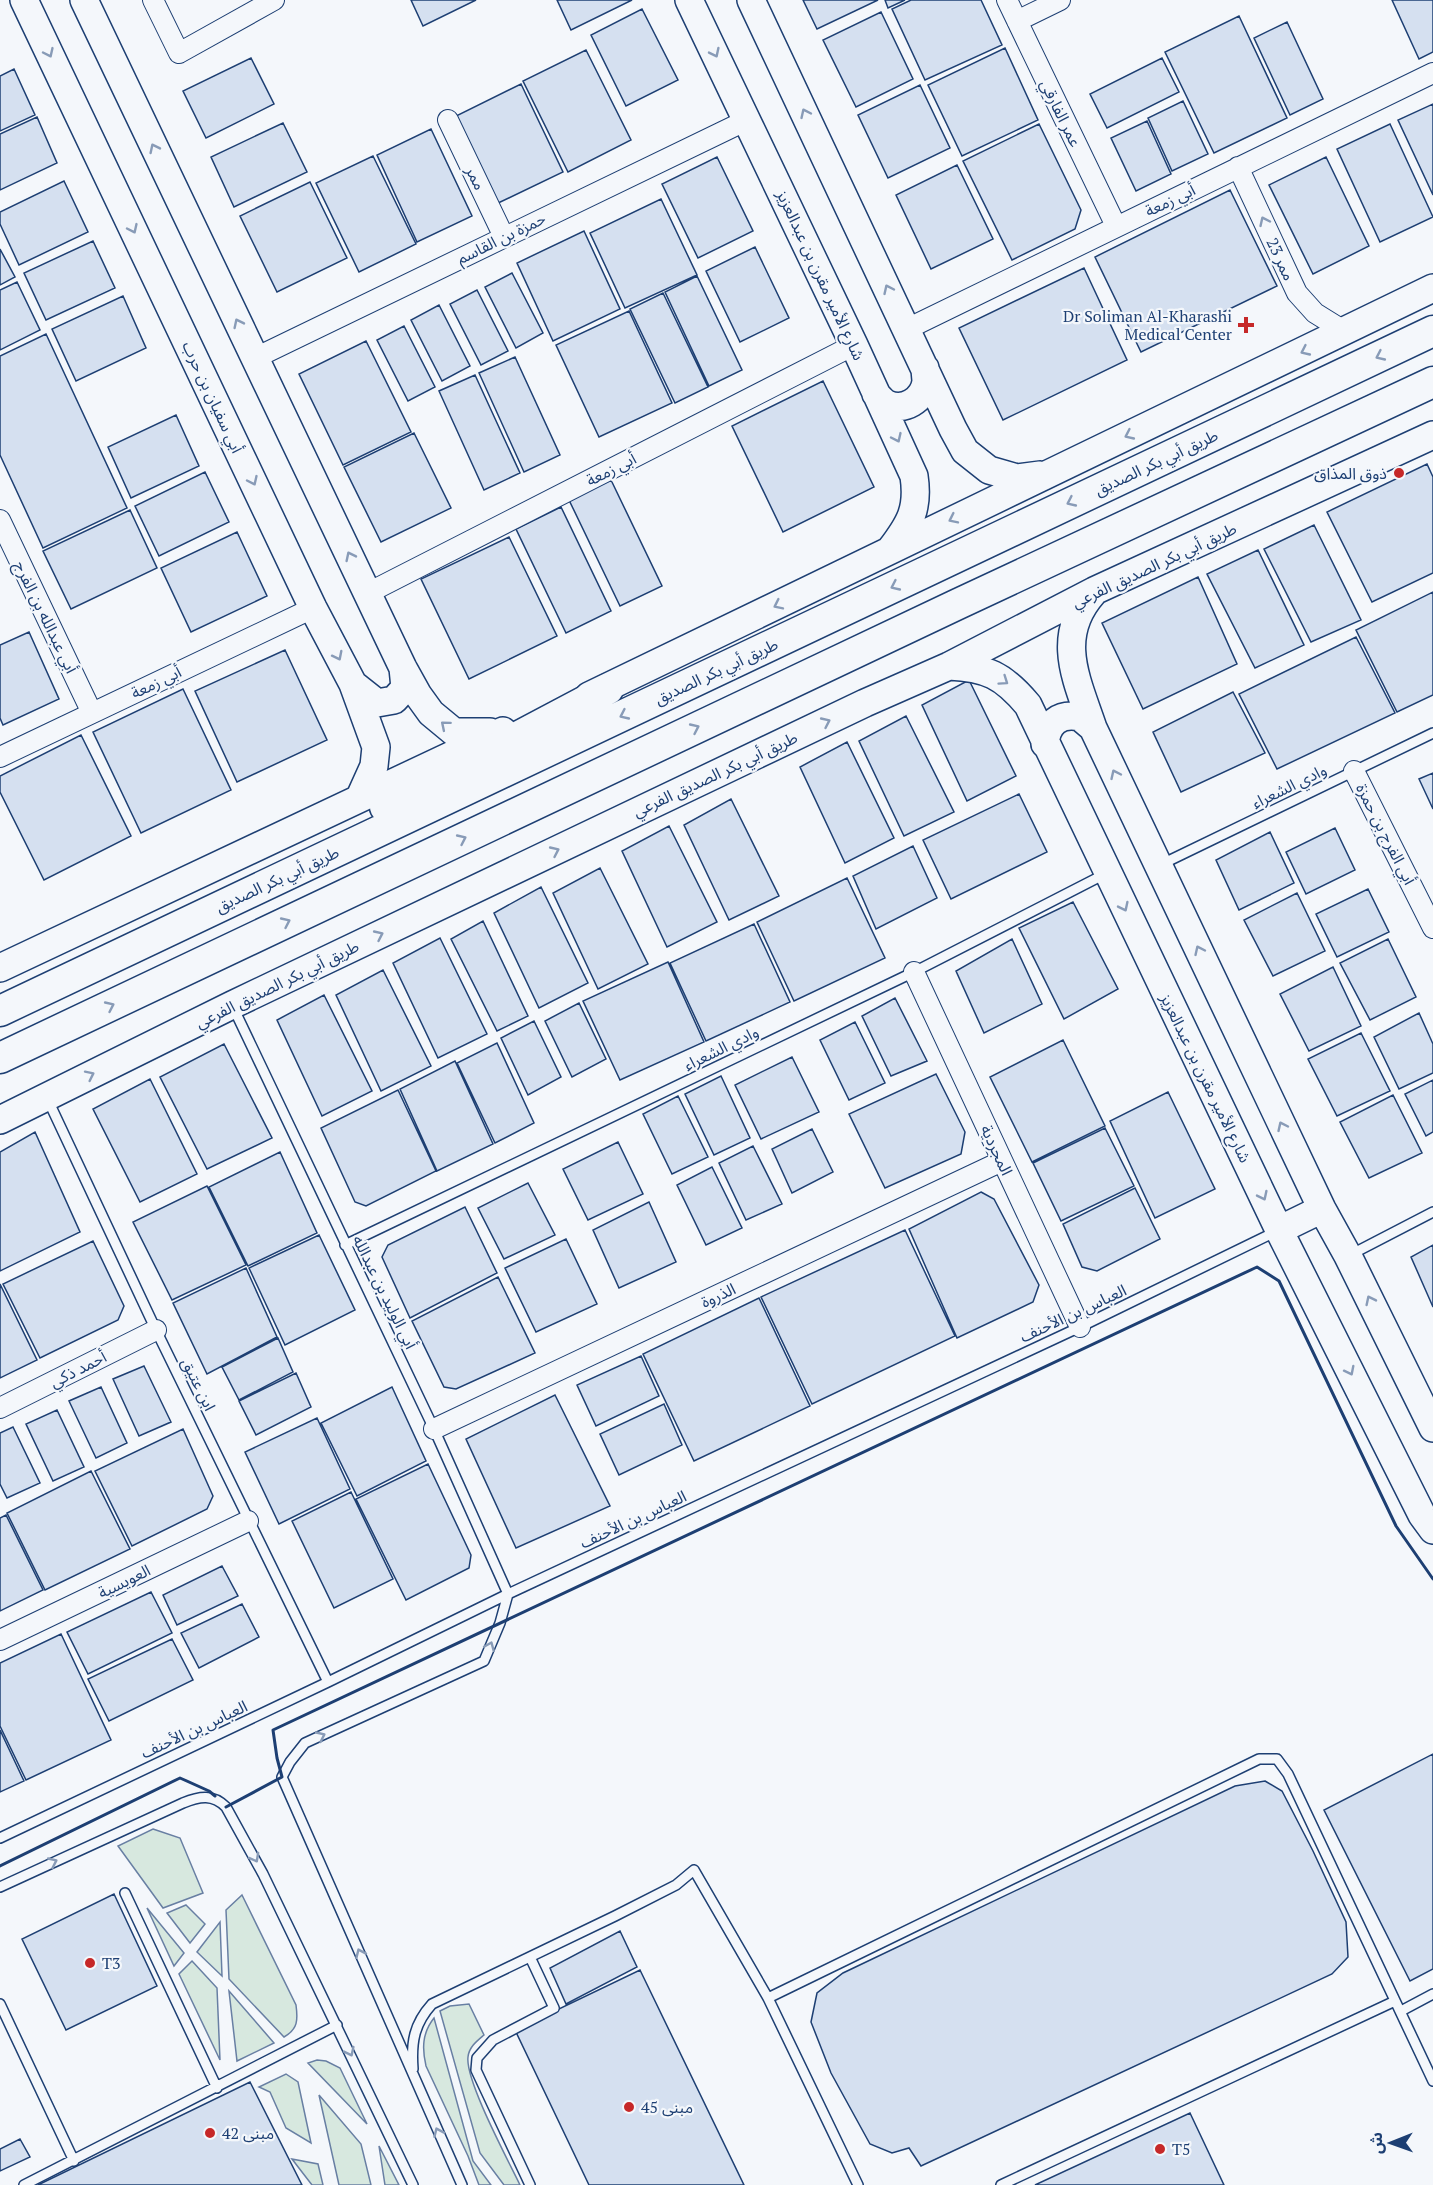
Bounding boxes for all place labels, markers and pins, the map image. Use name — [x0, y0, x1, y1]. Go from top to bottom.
place label: Dr Soliman Al-Kharashi Medical Center — [1063, 305, 1233, 345]
marker: Dr Soliman Al-Kharashi Medical Center — [1237, 316, 1255, 334]
place label: ذوق المذاق — [1314, 462, 1387, 484]
marker: ذوق المذاق — [1392, 466, 1406, 480]
place label: T3 — [102, 1952, 120, 1974]
marker: T3 — [83, 1956, 97, 1970]
place label: مبنى 45 — [641, 2096, 693, 2118]
marker: مبنى 45 — [622, 2100, 636, 2114]
place label: مبنى 42 — [222, 2122, 274, 2144]
marker: مبنى 42 — [203, 2126, 217, 2140]
place label: T5 — [1172, 2138, 1190, 2160]
marker: T5 — [1153, 2142, 1167, 2156]

